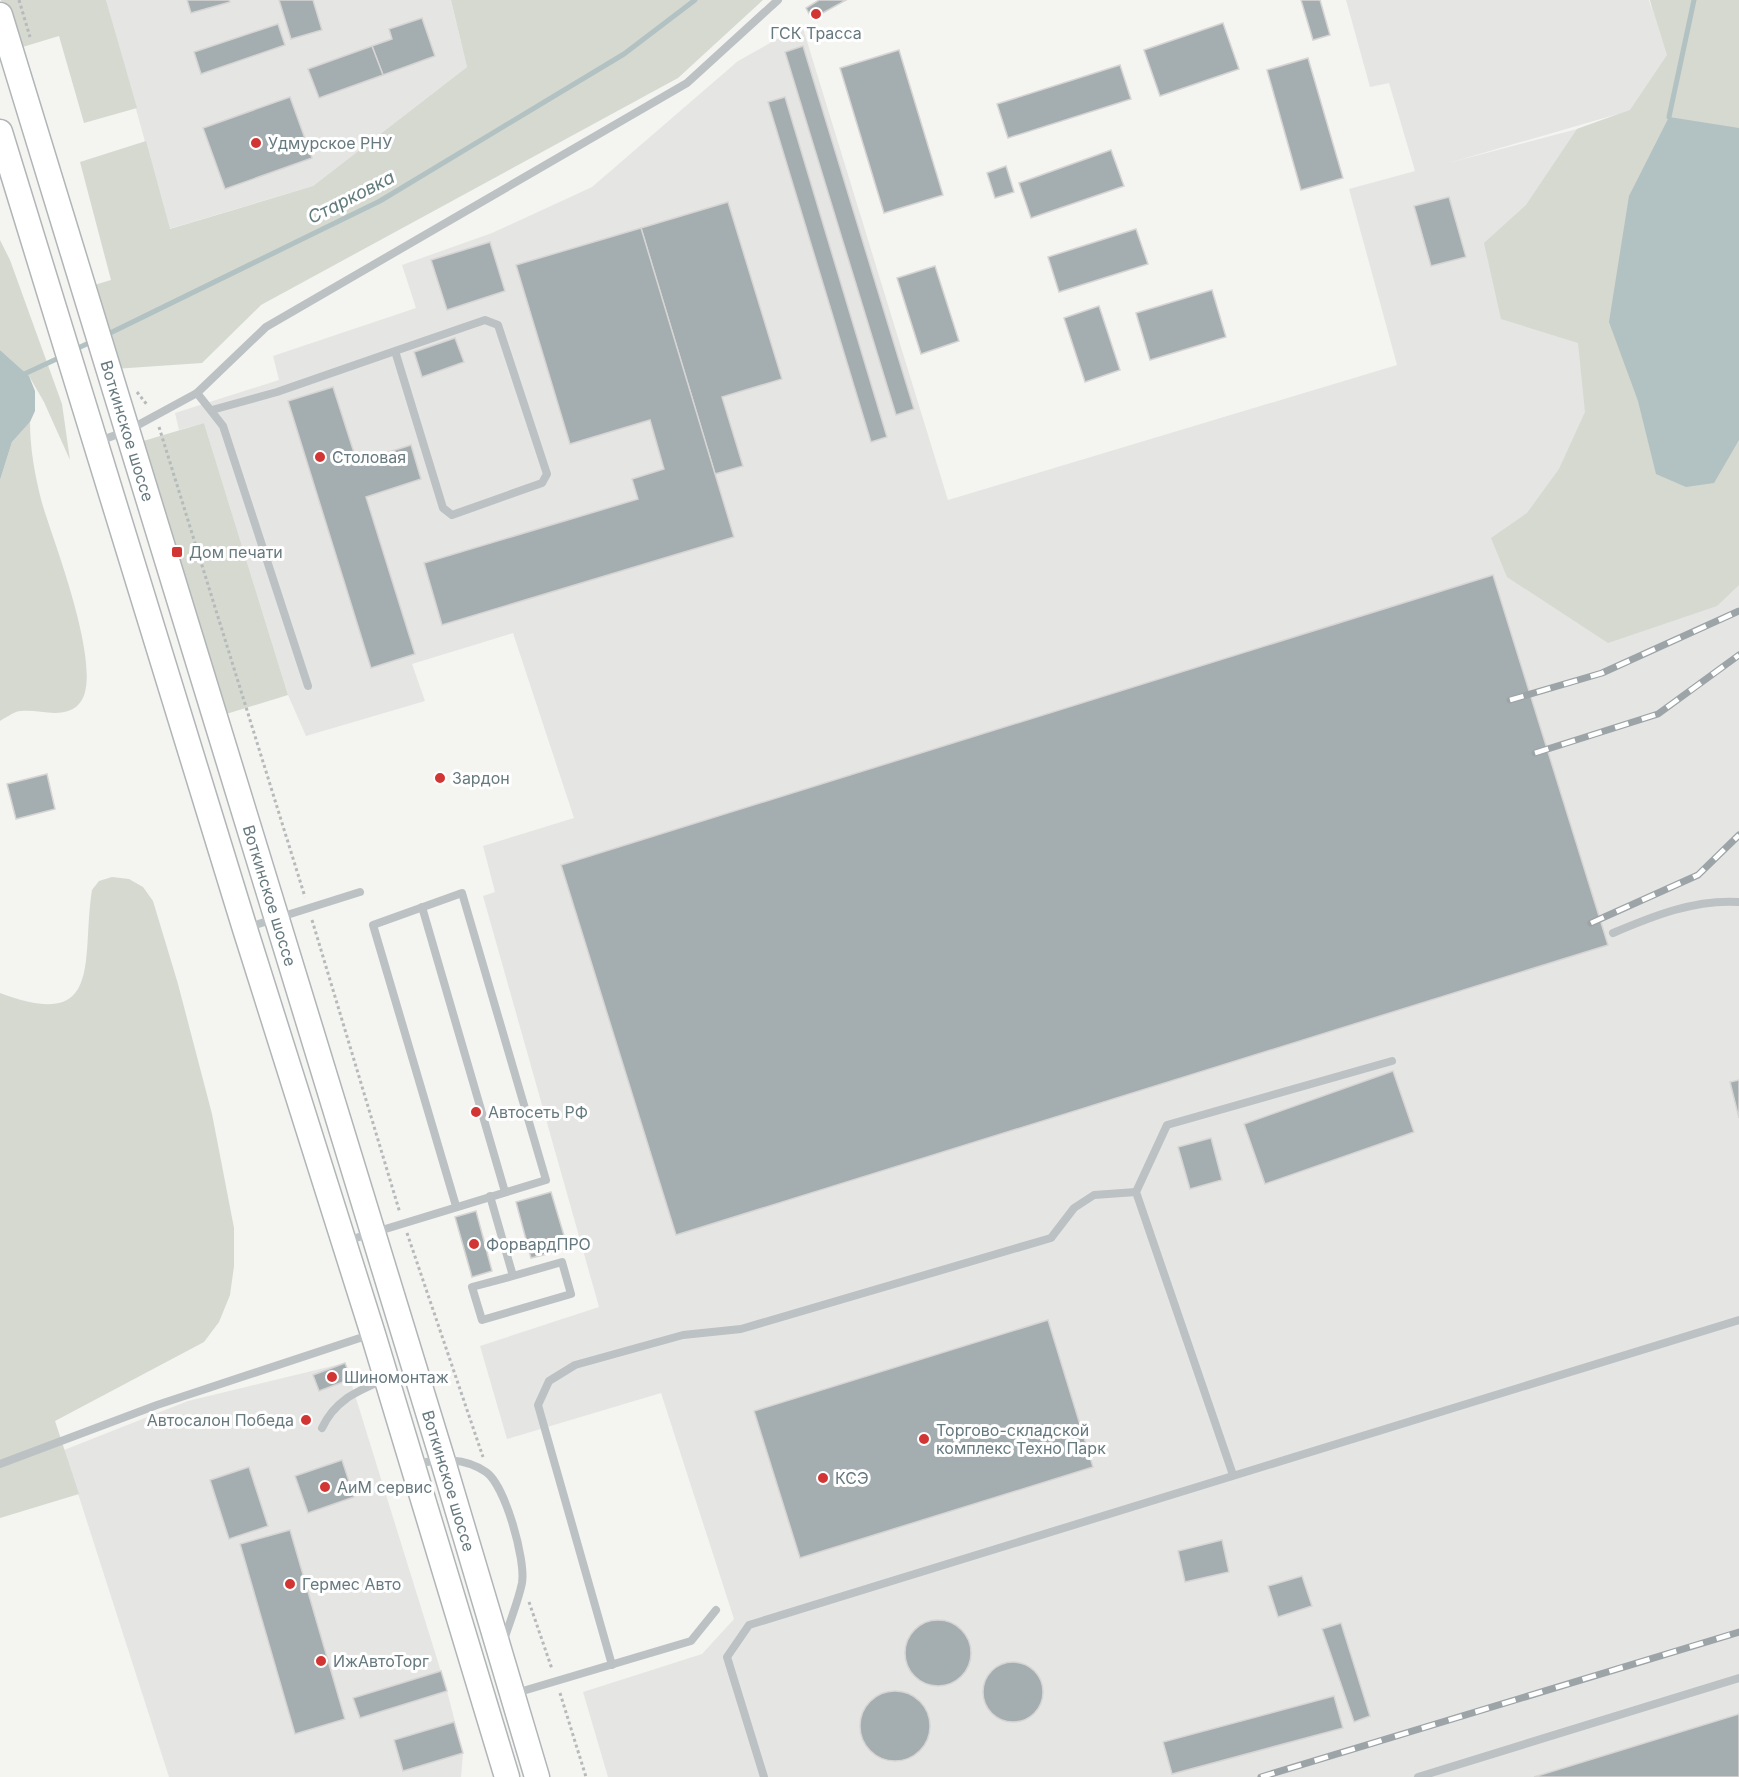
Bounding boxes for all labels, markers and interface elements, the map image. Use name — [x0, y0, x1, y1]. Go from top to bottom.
marker: ГСК Трасса — [809, 7, 823, 21]
place label: ГСК Трасса — [770, 23, 862, 43]
place label: Удмурское РНУ — [268, 133, 392, 153]
marker: Удмурское РНУ — [249, 136, 263, 150]
water label: Старковка — [304, 166, 398, 228]
street label: Воткинское шоссе — [96, 358, 158, 504]
place label: Столовая — [332, 447, 406, 467]
marker: Столовая — [313, 450, 327, 464]
place label: Дом печати — [189, 542, 283, 562]
marker: Дом печати — [170, 545, 184, 559]
place label: Зардон — [452, 768, 510, 788]
marker: Зардон — [433, 771, 447, 785]
street label: Воткинское шоссе — [239, 823, 301, 969]
place label: Автосеть РФ — [488, 1102, 588, 1122]
marker: Автосеть РФ — [469, 1105, 483, 1119]
place label: ФорвардПРО — [486, 1234, 591, 1254]
marker: ФорвардПРО — [467, 1237, 481, 1251]
place label: Шиномонтаж — [344, 1367, 449, 1387]
marker: Шиномонтаж — [325, 1370, 339, 1384]
street label: Воткинское шоссе — [418, 1408, 479, 1554]
place label: Автосалон Победа — [147, 1410, 294, 1430]
marker: Автосалон Победа — [299, 1413, 313, 1427]
place label: Торгово-складской комплекс Техно Парк — [936, 1420, 1106, 1458]
marker: Торгово-складской комплекс Техно Парк — [917, 1432, 931, 1446]
place label: КСЭ — [835, 1468, 869, 1488]
marker: КСЭ — [816, 1471, 830, 1485]
place label: АиМ сервис — [337, 1477, 432, 1497]
marker: АиМ сервис — [318, 1480, 332, 1494]
place label: Гермес Авто — [302, 1574, 401, 1594]
marker: Гермес Авто — [283, 1577, 297, 1591]
place label: ИжАвтоТорг — [333, 1651, 429, 1671]
marker: ИжАвтоТорг — [314, 1654, 328, 1668]

